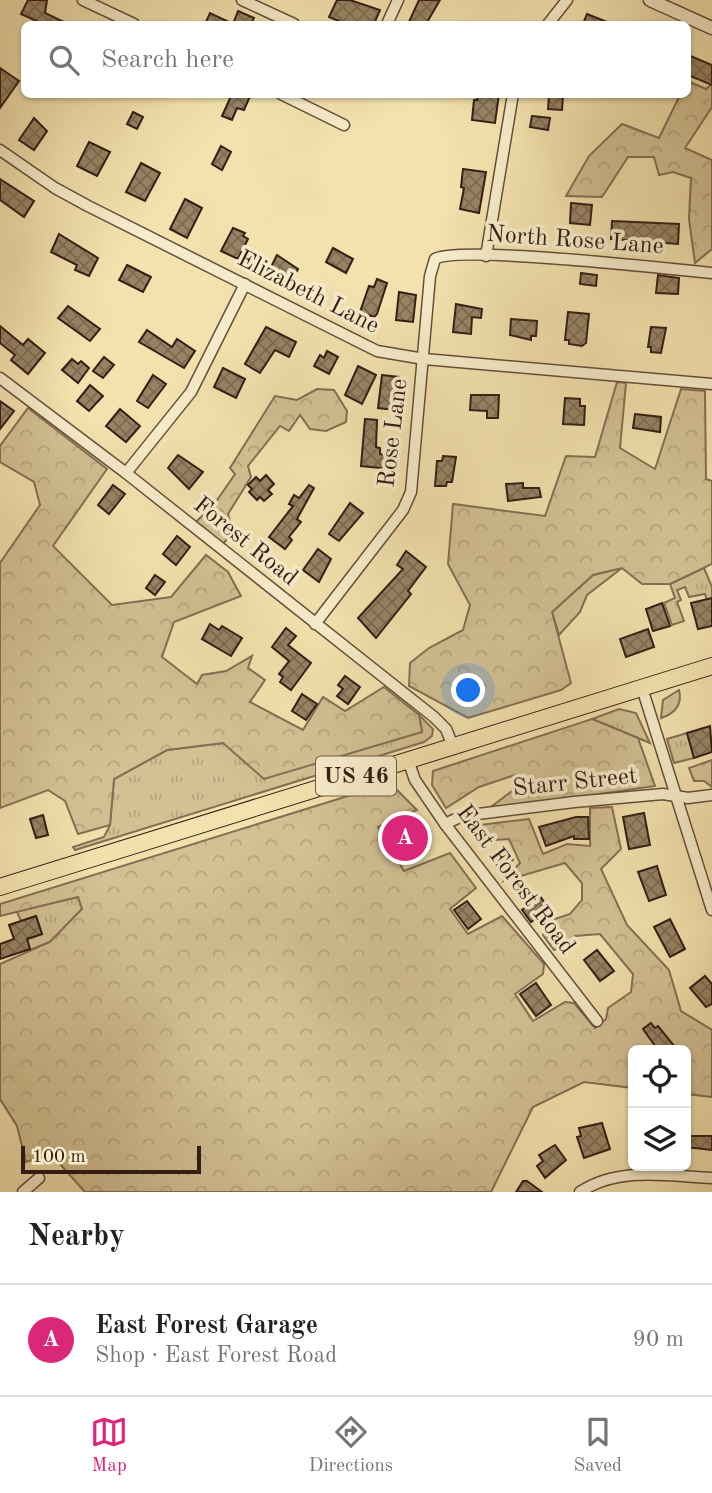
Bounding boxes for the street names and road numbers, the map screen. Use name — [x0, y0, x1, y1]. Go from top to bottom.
street label: North Rose Lane — [486, 223, 664, 259]
street label: Elizabeth Lane — [233, 247, 383, 339]
street label: Rose Lane — [375, 377, 413, 489]
street label: Forest Road — [188, 493, 302, 591]
road number: US 46 — [316, 756, 396, 796]
street label: Starr Street — [512, 765, 638, 801]
street label: East Forest Road — [451, 801, 579, 959]

